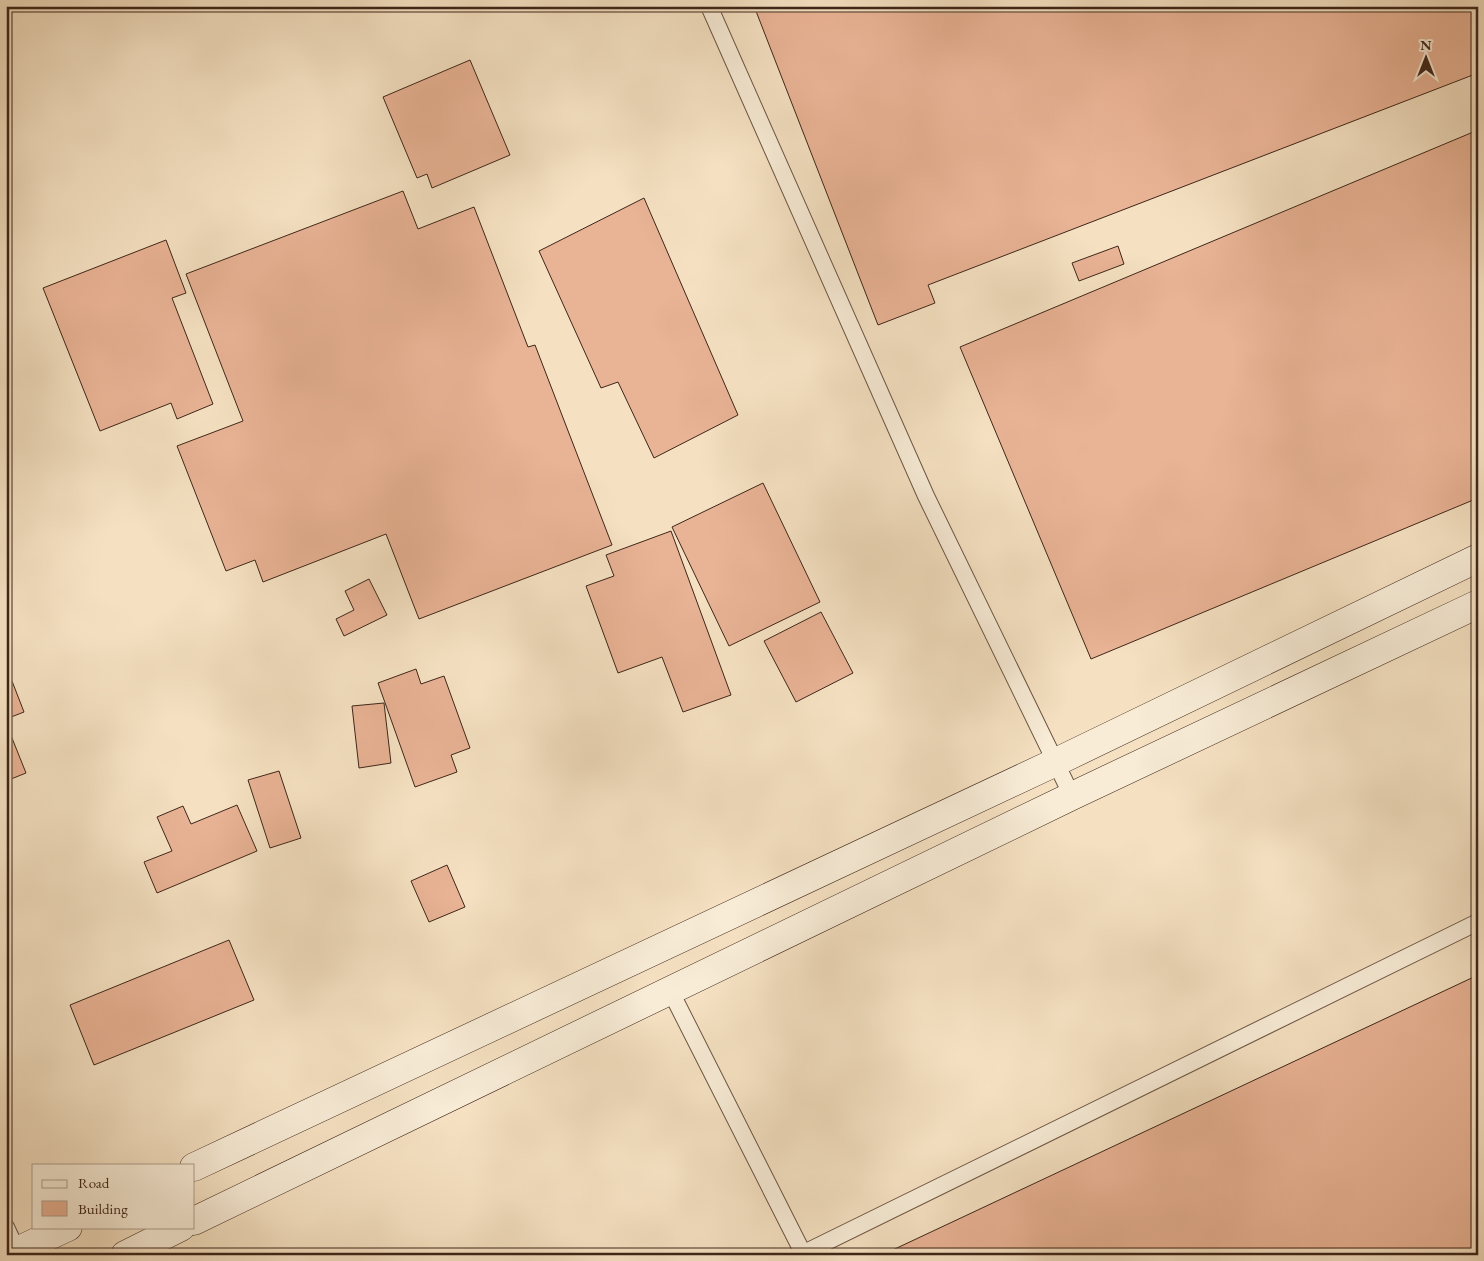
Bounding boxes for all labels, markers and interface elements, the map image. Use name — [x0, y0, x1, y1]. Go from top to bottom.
north arrow — [1402, 32, 1452, 82]
text: N — [1420, 36, 1432, 54]
legend — [32, 1164, 195, 1228]
text: Road — [78, 1173, 110, 1192]
text: Building — [78, 1199, 128, 1218]

